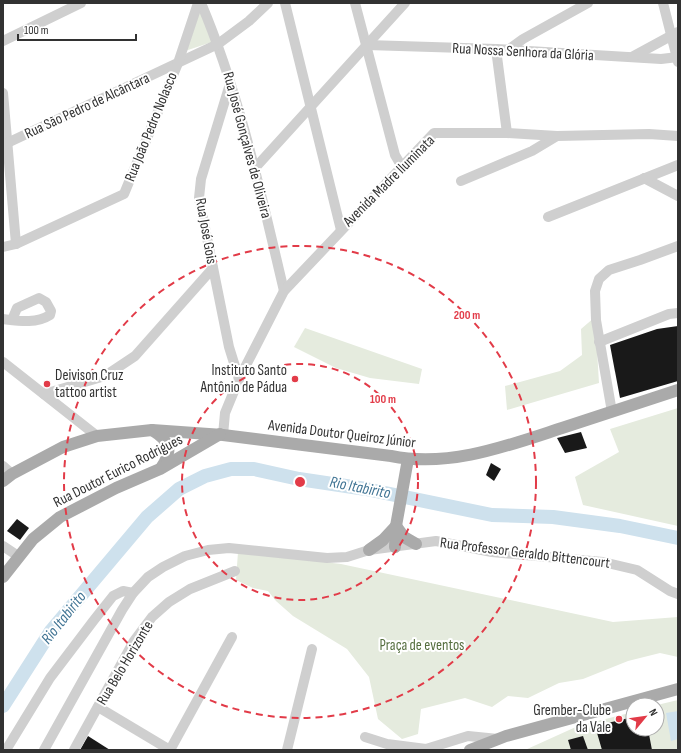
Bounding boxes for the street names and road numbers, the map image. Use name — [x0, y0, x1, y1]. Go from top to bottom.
street label: Rua Nossa Senhora da Glória — [452, 39, 594, 65]
street label: Rua São Pedro de Alcântara — [21, 69, 153, 143]
street label: Rua João Pedro Nolasco — [120, 70, 182, 184]
street label: Rua José Gonçalves de Oliveira — [218, 70, 276, 220]
street label: Avenida Madre Iluminata — [338, 131, 439, 232]
street label: Rua José Gois — [191, 197, 221, 265]
street label: Avenida Doutor Queiroz Júnior — [266, 415, 417, 453]
street label: Rua Doutor Eurico Rodrigues — [50, 430, 186, 512]
street label: Rua Professor Geraldo Bittencourt — [439, 533, 611, 573]
street label: Rua Belo Horizonte — [92, 617, 158, 709]

